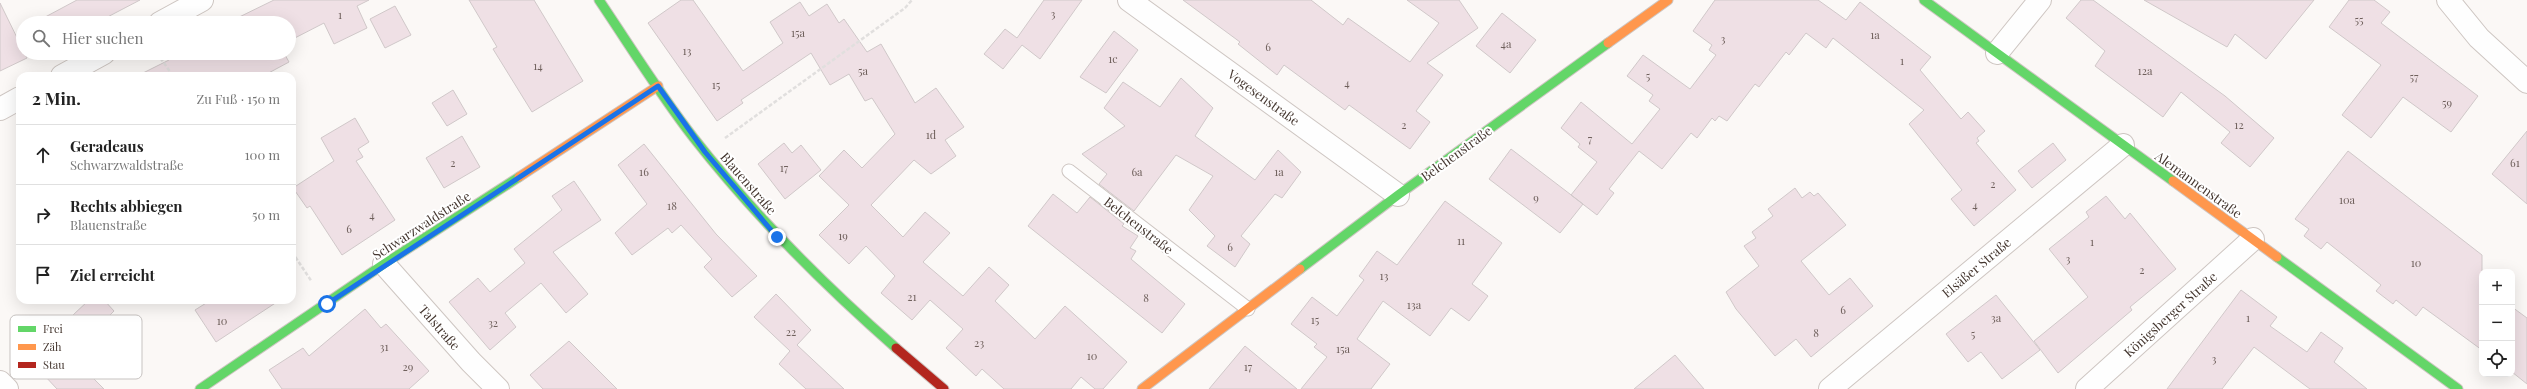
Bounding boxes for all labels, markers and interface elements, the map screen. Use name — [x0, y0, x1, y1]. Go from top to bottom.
house number: 3 — [1051, 6, 1056, 21]
house number: 1 — [338, 7, 342, 22]
house number: 55 — [2354, 12, 2364, 27]
search box — [16, 16, 296, 60]
house number: 15a — [791, 25, 806, 40]
icon: search — [30, 27, 52, 49]
house number: 1a — [1870, 27, 1880, 42]
text: Hier suchen — [62, 28, 144, 48]
house number: 3 — [1721, 31, 1726, 46]
house number: 4a — [1501, 36, 1512, 51]
house number: 6 — [1265, 39, 1271, 54]
house number: 13 — [683, 43, 691, 58]
house number: 1c — [1108, 51, 1118, 66]
house number: 1 — [1900, 53, 1904, 68]
house number: 14 — [533, 58, 543, 73]
house number: 5a — [858, 63, 869, 78]
house number: 12a — [2138, 63, 2153, 78]
street label: Vogesenstraße — [1224, 65, 1304, 129]
house number: 5 — [1646, 68, 1651, 83]
house number: 57 — [2409, 69, 2419, 84]
house number: 4 — [1344, 75, 1350, 90]
house number: 15 — [712, 77, 721, 92]
text: 2 Min. — [32, 87, 81, 109]
text: Zu Fuß · 150 m — [197, 90, 280, 107]
house number: 59 — [2442, 95, 2452, 110]
house number: 2 — [1401, 117, 1407, 132]
house number: 12 — [2234, 117, 2244, 132]
street label: Belchenstraße — [1417, 121, 1495, 184]
house number: 1d — [926, 127, 937, 142]
house number: 7 — [1588, 131, 1593, 146]
text: Geradeaus — [70, 136, 144, 156]
icon: ahead — [32, 144, 54, 166]
text: 100 m — [245, 146, 280, 163]
street label: Alemannenstraße — [2151, 146, 2246, 221]
street label: Blauenstraße — [717, 148, 781, 218]
house number: 2 — [450, 155, 456, 170]
house number: 61 — [2510, 155, 2520, 170]
text: Schwarzwaldstraße — [70, 156, 184, 173]
house number: 17 — [780, 160, 789, 175]
house number: 16 — [639, 164, 649, 179]
house number: 6a — [1131, 164, 1143, 179]
house number: 1a — [1274, 164, 1284, 179]
house number: 2 — [1990, 176, 1996, 191]
street label: Schwarzwaldstraße — [369, 187, 474, 263]
house number: 9 — [1533, 190, 1539, 205]
house number: 10a — [2339, 192, 2356, 207]
street label: Belchenstraße — [1101, 193, 1177, 258]
text: Rechts abbiegen — [70, 196, 183, 216]
house number: 4 — [1972, 197, 1978, 212]
house number: 18 — [667, 198, 677, 213]
icon: right — [32, 204, 54, 226]
text: 50 m — [252, 206, 280, 223]
house number: 4 — [369, 207, 375, 222]
text: Blauenstraße — [70, 216, 147, 233]
house number: 6 — [346, 221, 352, 236]
route end — [768, 228, 786, 246]
house number: 19 — [838, 228, 848, 243]
house number: 11 — [1457, 233, 1465, 248]
street label: Elsäßer Straße — [1938, 233, 2014, 301]
house number: 1 — [2090, 234, 2094, 249]
house number: 6 — [1227, 239, 1233, 254]
house number: 3 — [2066, 251, 2071, 266]
house number: 10 — [2411, 255, 2422, 270]
house number: 2 — [2139, 262, 2145, 277]
icon: arrive — [32, 264, 54, 286]
text: Ziel erreicht — [70, 265, 155, 285]
street label: Königsberger Straße — [2120, 267, 2220, 360]
house number: 13 — [1380, 268, 1388, 283]
map controls — [2479, 269, 2515, 377]
button: + — [2479, 269, 2515, 305]
house number: 21 — [907, 289, 917, 304]
house number: 8 — [1143, 290, 1149, 305]
route start — [318, 295, 336, 313]
house number: 13a — [1407, 297, 1422, 312]
street label: Talstraße — [416, 301, 465, 354]
house number: 6 — [1840, 302, 1846, 317]
button: − — [2479, 305, 2515, 341]
house number: 3a — [1991, 310, 2002, 325]
house number: 1 — [2246, 310, 2250, 325]
house number: 15 — [1311, 312, 1320, 327]
house number: 10 — [217, 313, 228, 328]
legend — [10, 315, 142, 379]
house number: 32 — [488, 315, 498, 330]
text: Frei — [43, 321, 63, 336]
house number: 22 — [786, 324, 796, 339]
house number: 8 — [1813, 325, 1819, 340]
house number: 5 — [1971, 326, 1976, 341]
house number: 23 — [974, 335, 984, 350]
text: Zäh — [43, 339, 62, 354]
house number: 31 — [379, 339, 389, 354]
house number: 15a — [1336, 341, 1351, 356]
button: locate — [2479, 341, 2515, 377]
house number: 10 — [1087, 348, 1098, 363]
house number: 3 — [2212, 351, 2217, 366]
text: Stau — [43, 357, 65, 372]
house number: 29 — [403, 359, 414, 374]
house number: 17 — [1244, 359, 1253, 374]

